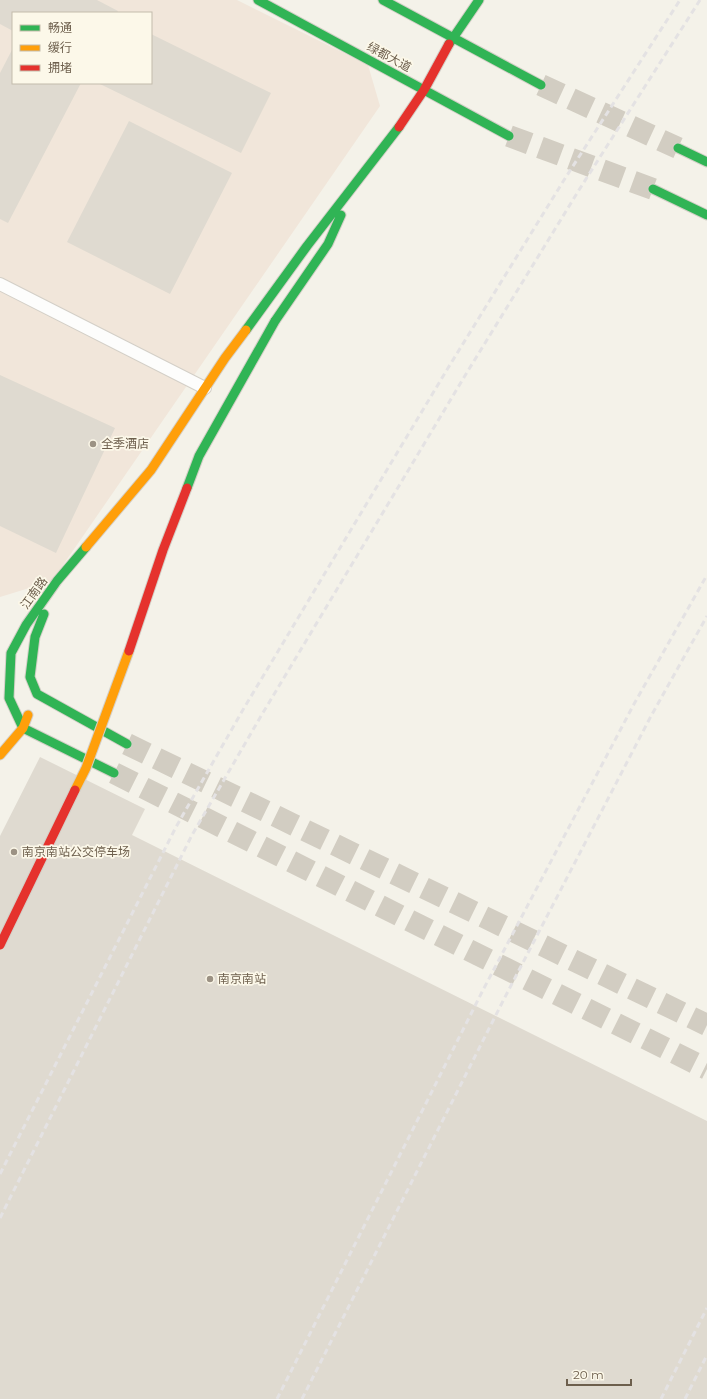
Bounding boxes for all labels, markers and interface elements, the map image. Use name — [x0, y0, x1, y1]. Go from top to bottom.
legend — [12, 12, 152, 84]
text: 畅通 — [48, 20, 72, 35]
street label: 绿都大道 — [365, 39, 414, 74]
text: 缓行 — [48, 40, 72, 55]
text: 拥堵 — [48, 60, 72, 75]
place label: 全季酒店 — [101, 436, 149, 451]
marker: 全季酒店 — [88, 439, 98, 449]
street label: 江南路 — [17, 574, 50, 612]
place label: 南京南站公交停车场 — [22, 844, 130, 859]
marker: 南京南站公交停车场 — [9, 847, 19, 857]
place label: 南京南站 — [218, 971, 266, 986]
marker: 南京南站 — [205, 974, 215, 984]
scale bar — [567, 1361, 631, 1387]
text: 20 m — [573, 1367, 604, 1382]

